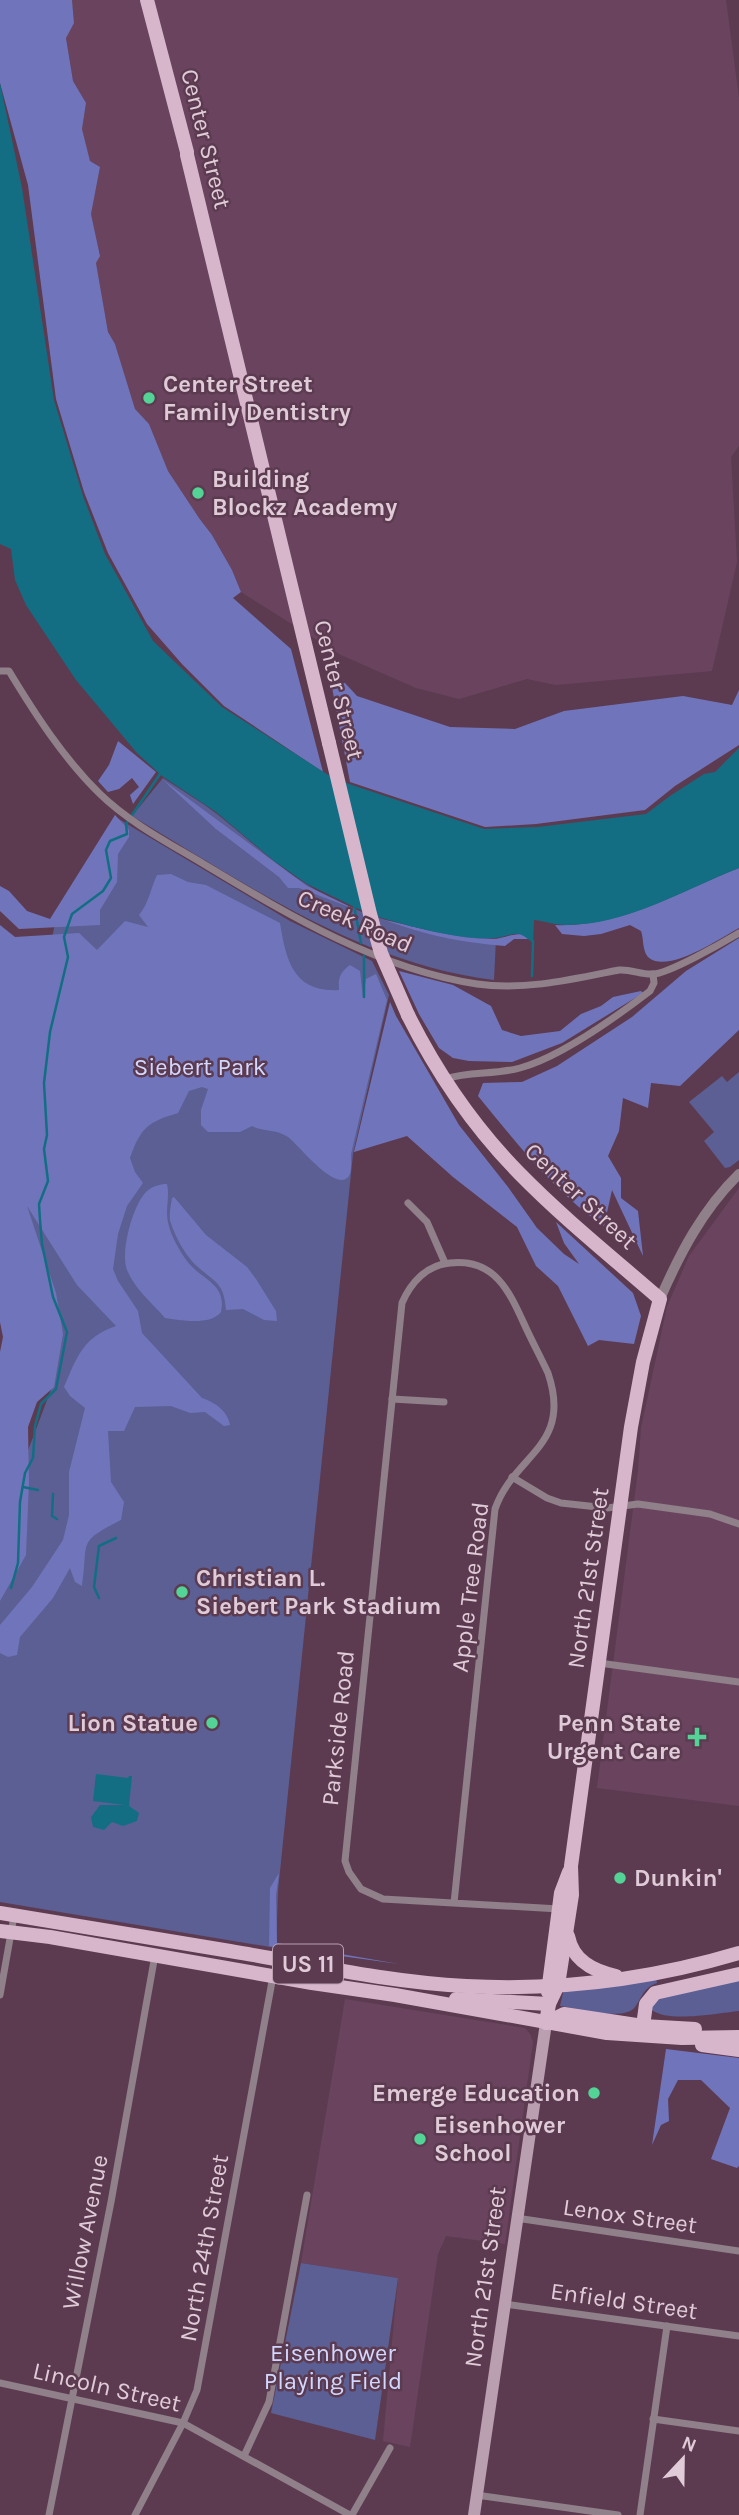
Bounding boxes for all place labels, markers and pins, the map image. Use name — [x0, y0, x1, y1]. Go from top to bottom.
place label: Center Street Family Dentistry — [163, 370, 351, 426]
marker: Center Street Family Dentistry — [141, 390, 157, 406]
place label: Building Blockz Academy — [212, 465, 397, 521]
marker: Building Blockz Academy — [190, 485, 206, 501]
place label: Christian L. Siebert Park Stadium — [196, 1564, 441, 1620]
marker: Christian L. Siebert Park Stadium — [174, 1584, 190, 1600]
place label: Lion Statue — [68, 1709, 198, 1737]
place label: Penn State Urgent Care — [547, 1709, 681, 1765]
marker: Lion Statue — [204, 1715, 220, 1731]
marker: Penn State Urgent Care — [687, 1727, 707, 1747]
place label: Dunkin' — [634, 1864, 722, 1892]
marker: Dunkin' — [612, 1870, 628, 1886]
place label: Emerge Education — [372, 2079, 580, 2107]
marker: Emerge Education — [586, 2085, 602, 2101]
place label: Eisenhower School — [434, 2111, 566, 2167]
marker: Eisenhower School — [412, 2131, 428, 2147]

